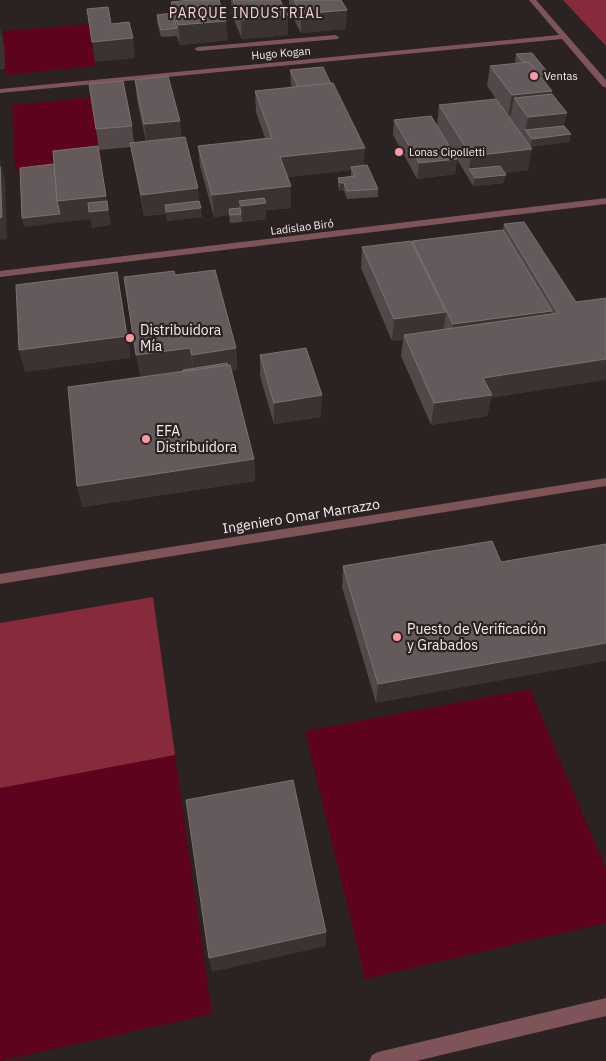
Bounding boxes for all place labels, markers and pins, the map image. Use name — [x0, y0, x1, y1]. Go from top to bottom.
place label: Ventas — [544, 69, 578, 83]
marker: Ventas — [528, 70, 540, 82]
place label: Lonas Cipolletti — [409, 145, 485, 159]
marker: Lonas Cipolletti — [393, 146, 405, 158]
place label: Distribuidora Mía — [140, 321, 222, 355]
marker: Distribuidora Mía — [124, 332, 136, 344]
place label: EFA Distribuidora — [156, 422, 238, 456]
marker: EFA Distribuidora — [140, 433, 152, 445]
place label: Puesto de Verificación y Grabados — [407, 620, 546, 654]
marker: Puesto de Verificación y Grabados — [391, 631, 403, 643]

